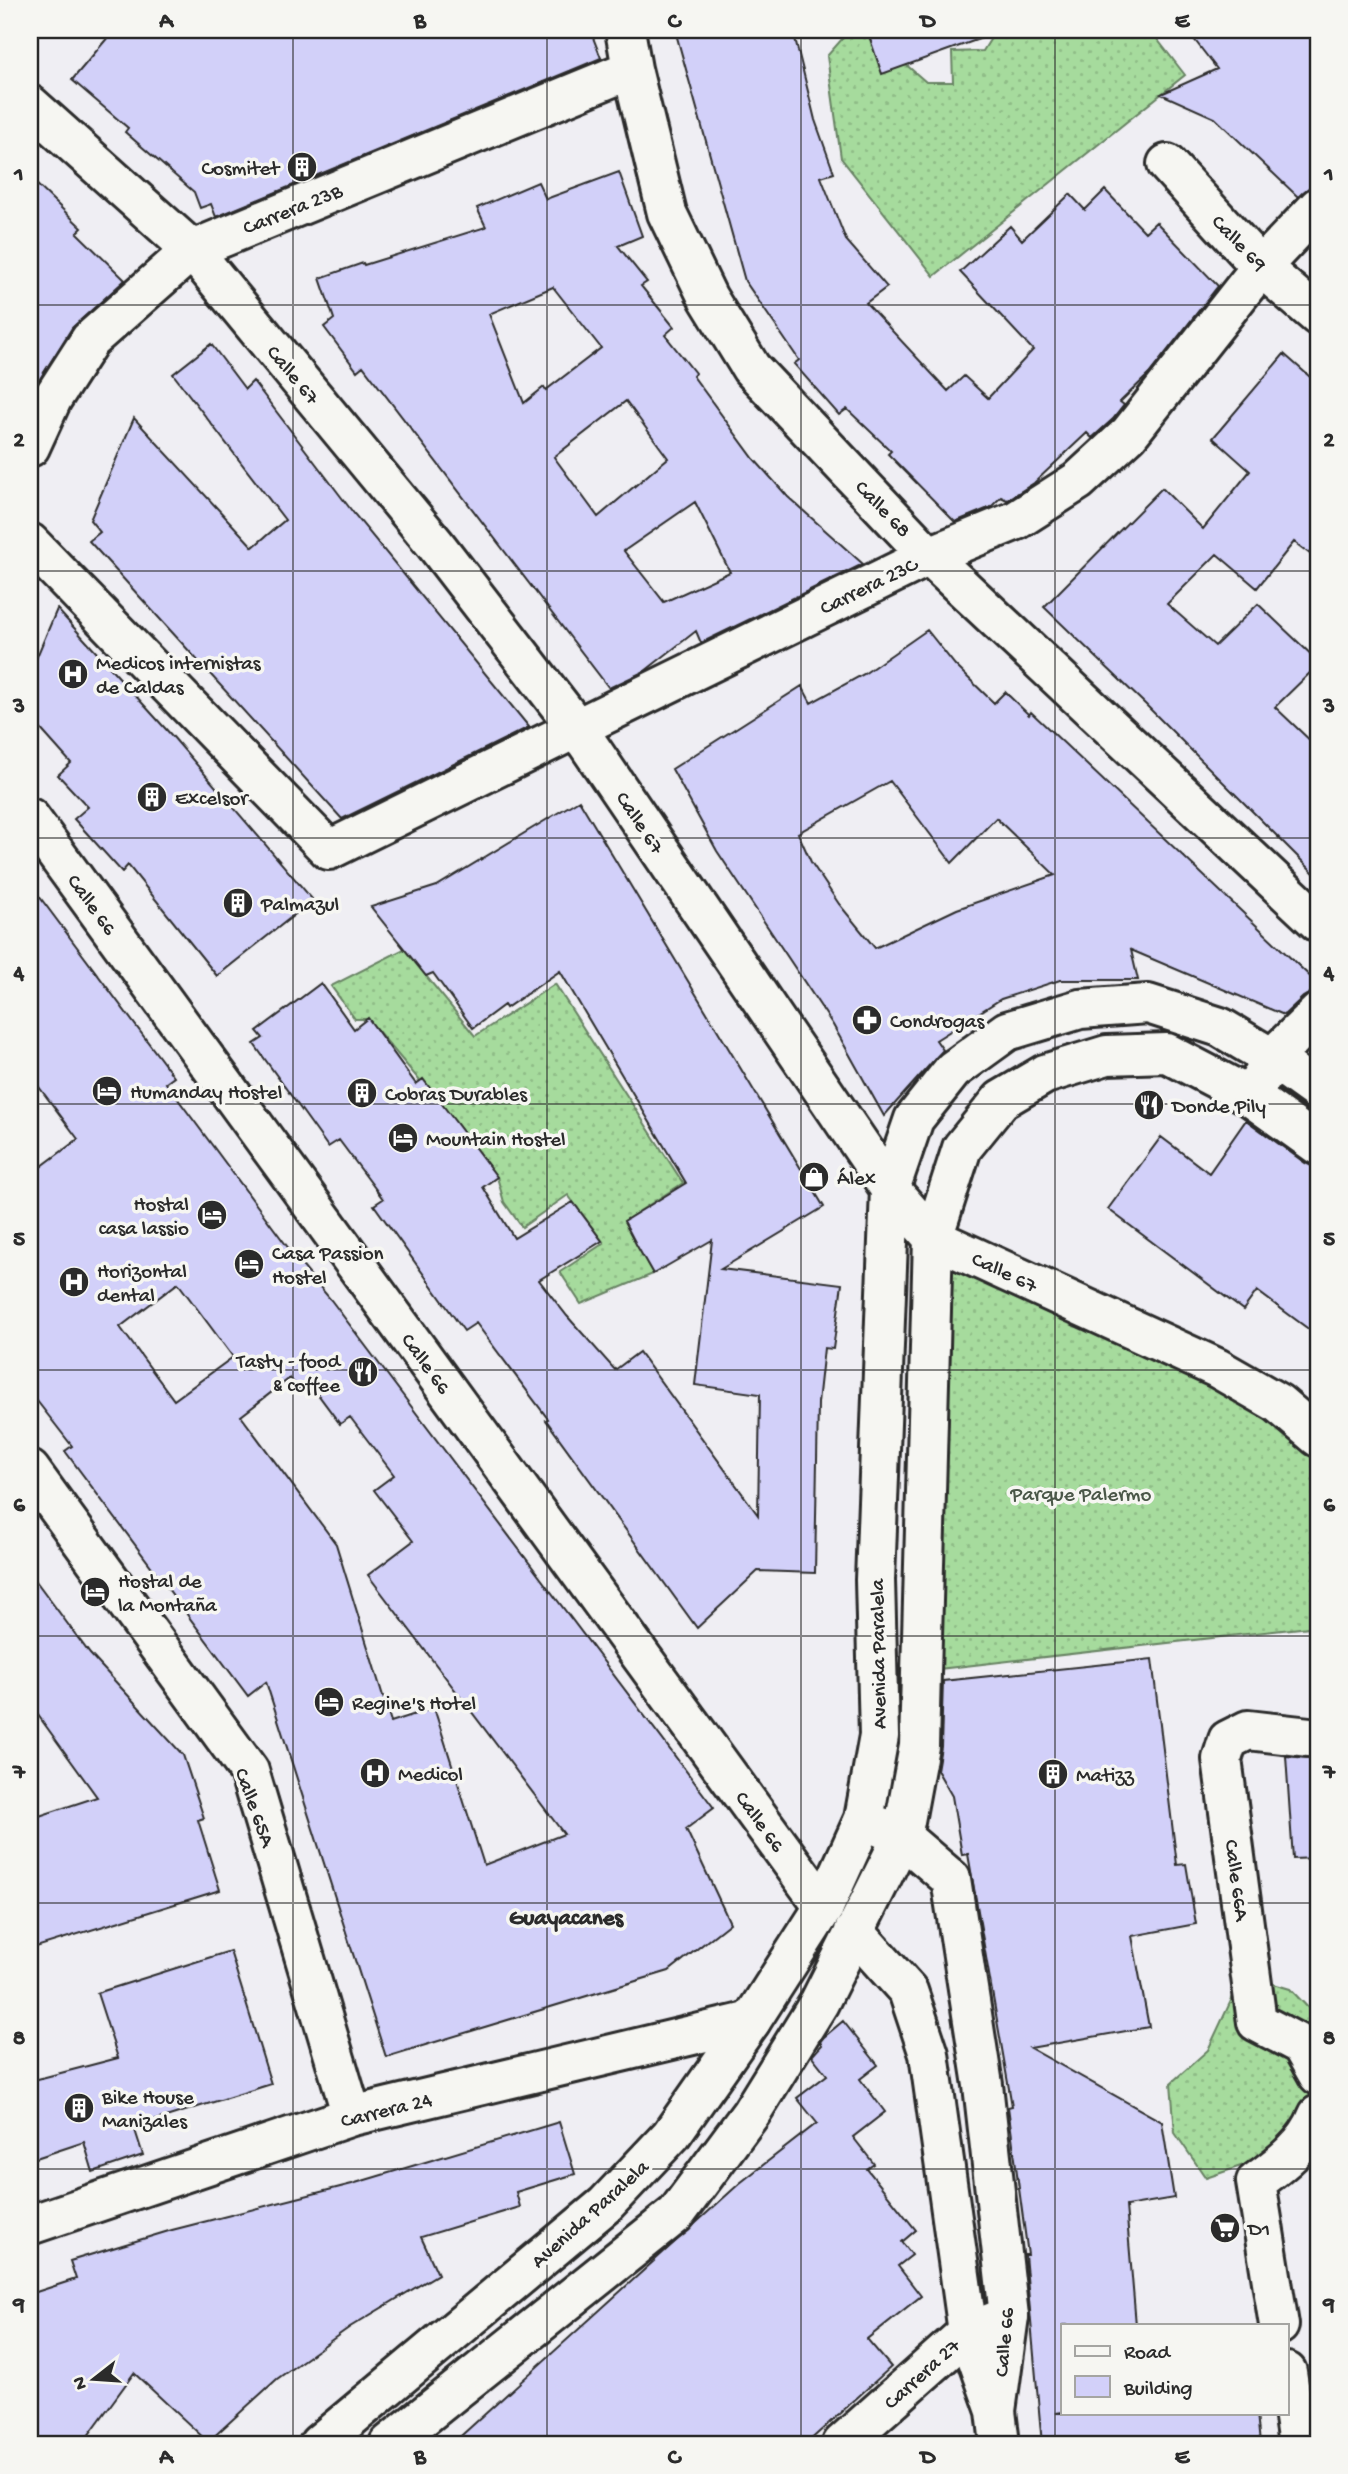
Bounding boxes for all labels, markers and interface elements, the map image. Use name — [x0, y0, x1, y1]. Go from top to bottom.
text: A — [158, 9, 174, 36]
text: B — [413, 9, 427, 36]
text: C — [668, 9, 683, 36]
text: D — [919, 9, 937, 36]
text: E — [1175, 9, 1191, 36]
building icon: Cosmitet — [285, 150, 319, 184]
place label: Cosmitet — [202, 158, 281, 183]
text: 1 — [13, 162, 24, 189]
text: 1 — [1323, 162, 1334, 189]
street label: Carrera 23B — [240, 180, 348, 242]
street label: Calle 69 — [1204, 211, 1271, 278]
street label: Calle 67 — [259, 342, 324, 412]
text: 2 — [13, 428, 25, 455]
text: 2 — [1323, 428, 1335, 455]
street label: Calle 68 — [848, 476, 915, 544]
street label: Carrera 23C — [817, 553, 924, 622]
place label: Medicos internistas de Caldas — [96, 653, 262, 702]
hospital icon: Medicos internistas de Caldas — [56, 657, 90, 691]
text: 3 — [12, 694, 25, 721]
text: 3 — [1322, 694, 1335, 721]
building icon: Excelsor — [135, 780, 169, 814]
place label: Excelsor — [175, 788, 249, 813]
street label: Calle 67 — [608, 788, 669, 861]
street label: Calle 66 — [60, 871, 121, 942]
building icon: Palmazul — [221, 886, 255, 920]
place label: Palmazul — [260, 894, 339, 919]
text: 4 — [13, 961, 25, 988]
text: 4 — [1323, 961, 1335, 988]
pharmacy icon: Condrogas — [850, 1003, 884, 1037]
place label: Condrogas — [890, 1011, 986, 1036]
hotel icon: Humanday Hostel — [90, 1074, 124, 1108]
building icon: Cobras Durables — [345, 1076, 379, 1110]
place label: Humanday Hostel — [130, 1082, 282, 1107]
place label: Cobras Durables — [385, 1084, 528, 1109]
restaurant icon: Donde Pily — [1132, 1088, 1166, 1122]
place label: Donde Pily — [1170, 1096, 1266, 1121]
hotel icon: Mountain Hostel — [386, 1121, 420, 1155]
place label: Mountain Hostel — [426, 1129, 566, 1154]
shop icon: Álex — [797, 1160, 831, 1194]
place label: Álex — [837, 1167, 876, 1193]
place label: Hostal casa lassio — [99, 1194, 189, 1243]
hotel icon: Hostal casa lassio — [195, 1198, 229, 1232]
text: 5 — [13, 1227, 25, 1254]
text: 5 — [1323, 1227, 1335, 1254]
place label: Casa Passion Hostel — [272, 1243, 384, 1292]
hotel icon: Casa Passion Hostel — [232, 1247, 266, 1281]
street label: Calle 67 — [967, 1248, 1041, 1301]
place label: Horizontal dental — [97, 1261, 187, 1310]
hospital icon: Horizontal dental — [57, 1265, 91, 1299]
street label: Calle 66 — [394, 1330, 455, 1401]
place label: Tasty - food & coffee — [236, 1351, 342, 1400]
restaurant icon: Tasty - food & coffee — [346, 1355, 380, 1389]
park label: Parque Palermo — [1010, 1484, 1152, 1509]
text: 6 — [13, 1493, 26, 1520]
text: 6 — [1323, 1493, 1336, 1520]
place label: Hostal de la Montaña — [118, 1571, 218, 1620]
hotel icon: Hostal de la Montaña — [78, 1575, 112, 1609]
street label: Avenida Paralela — [867, 1577, 894, 1729]
hotel icon: Regine's Hotel — [312, 1685, 346, 1719]
place label: Regine's Hotel — [352, 1693, 476, 1718]
hospital icon: Medicol — [358, 1756, 392, 1790]
building icon: Matizz — [1036, 1757, 1070, 1791]
text: 7 — [12, 1760, 26, 1787]
text: 7 — [1322, 1760, 1336, 1787]
place label: Medicol — [398, 1764, 463, 1789]
street label: Calle 65A — [227, 1765, 279, 1853]
place label: Matizz — [1076, 1765, 1135, 1790]
street label: Calle 66 — [728, 1788, 789, 1859]
street label: Calle 66A — [1216, 1838, 1253, 1924]
district label: Guayacanes — [509, 1906, 625, 1933]
text: 8 — [13, 2026, 26, 2053]
text: 8 — [1323, 2026, 1336, 2053]
place label: Bike House Manizales — [101, 2087, 195, 2136]
street label: Carrera 24 — [339, 2089, 435, 2136]
building icon: Bike House Manizales — [62, 2091, 96, 2125]
street label: Avenida Paralela — [527, 2155, 656, 2275]
supermarket icon: D1 — [1208, 2211, 1242, 2245]
place label: D1 — [1246, 2219, 1270, 2244]
text: 9 — [12, 2292, 25, 2319]
text: 9 — [1322, 2292, 1335, 2319]
street label: Calle 66 — [991, 2306, 1022, 2378]
legend — [1061, 2324, 1288, 2414]
street label: Carrera 27 — [880, 2334, 967, 2416]
text: Road — [1124, 2342, 1172, 2367]
north arrow — [60, 2344, 130, 2414]
text: N — [68, 2374, 94, 2392]
text: Building — [1123, 2378, 1193, 2403]
text: A — [158, 2445, 174, 2472]
text: B — [413, 2445, 427, 2472]
text: C — [668, 2445, 683, 2472]
text: D — [919, 2445, 937, 2472]
text: E — [1175, 2445, 1191, 2472]

